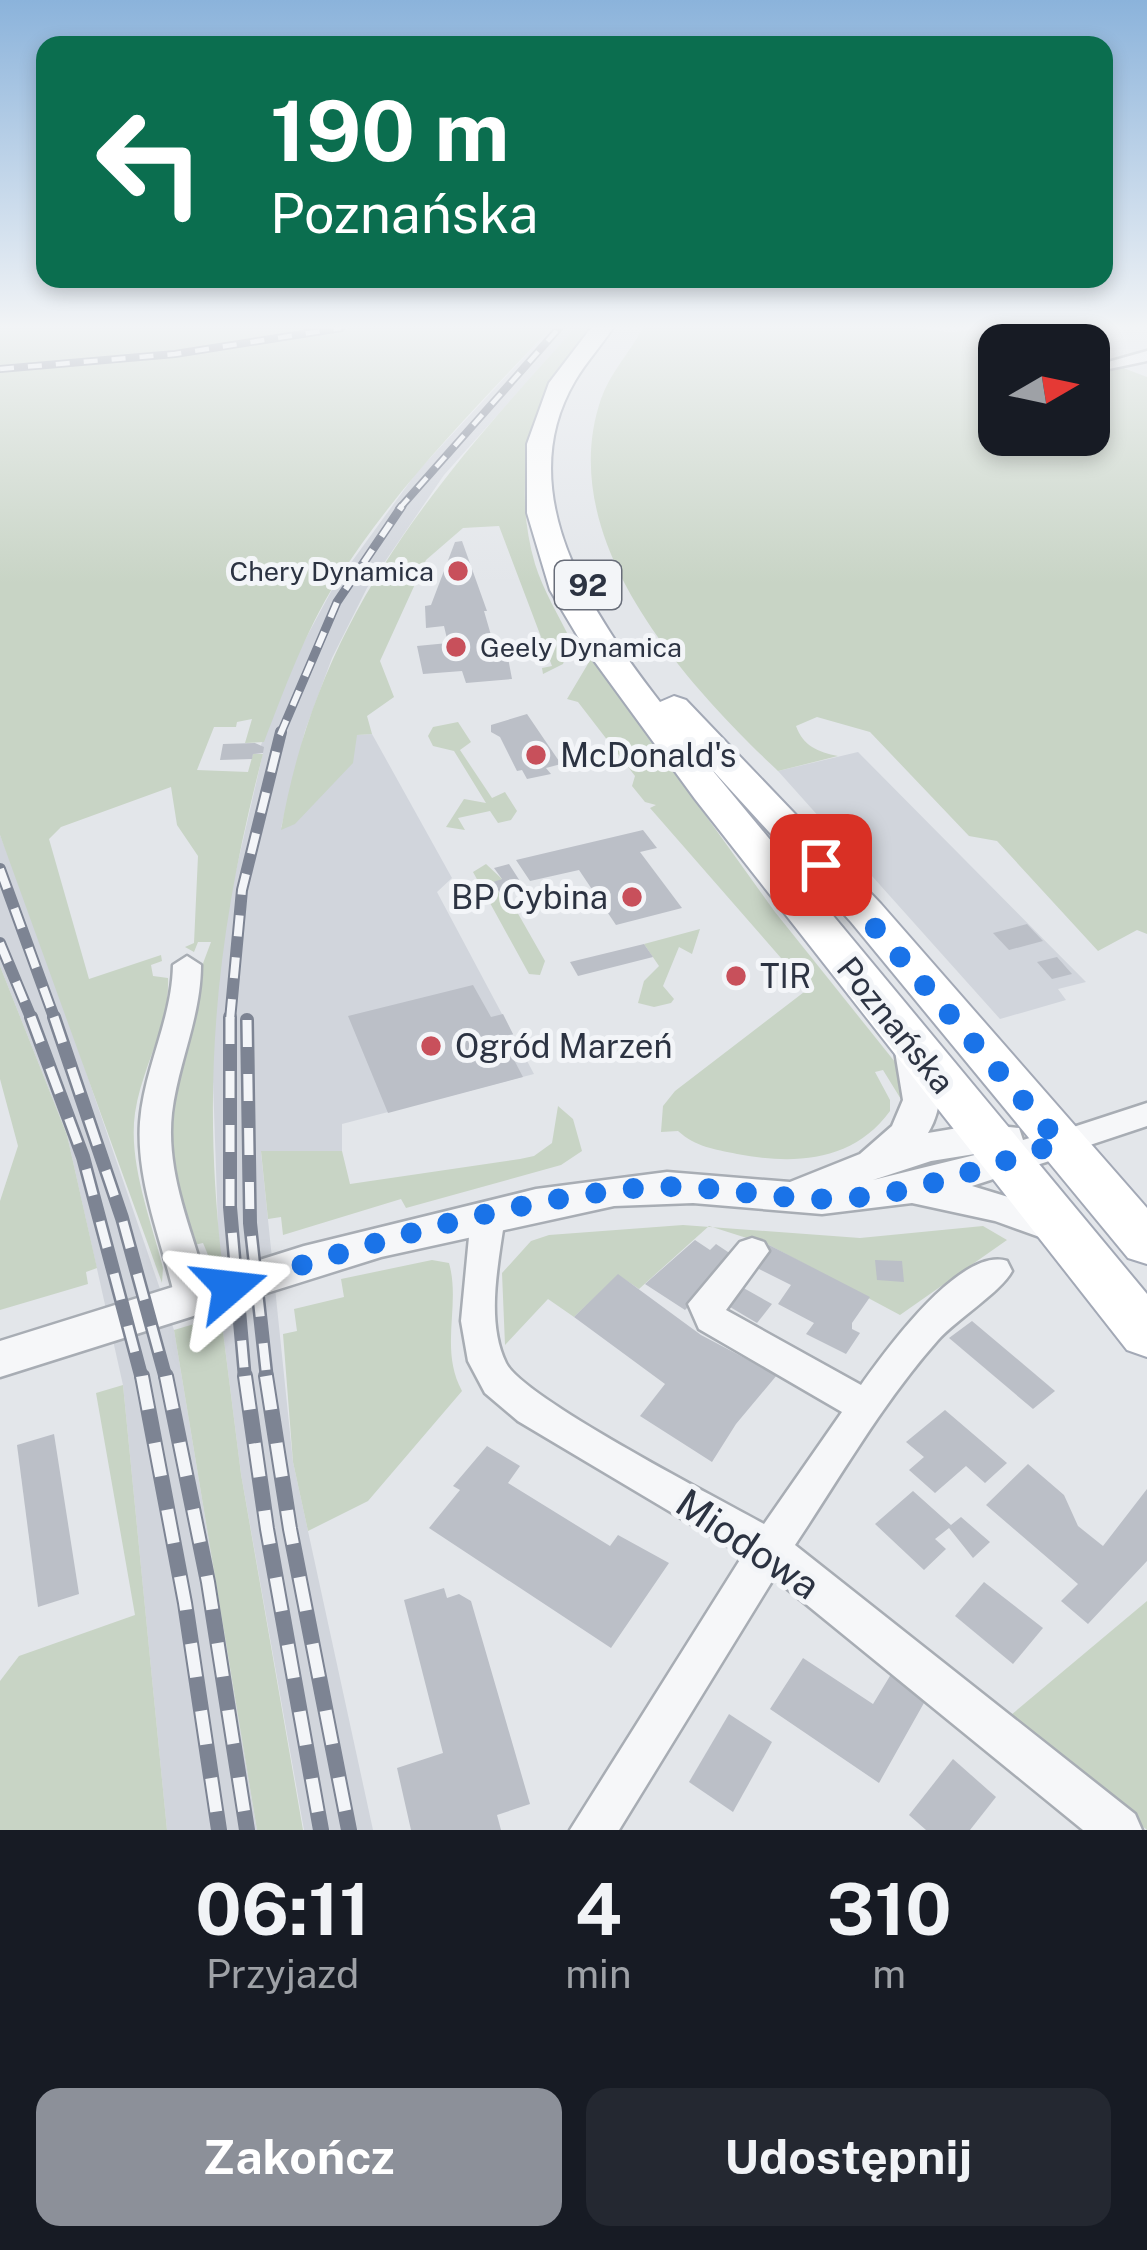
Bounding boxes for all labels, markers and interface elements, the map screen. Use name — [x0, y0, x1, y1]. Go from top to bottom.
text: 190 m — [270, 81, 509, 180]
icon: left — [72, 84, 228, 240]
text: Poznańska — [270, 182, 538, 245]
north arrow — [978, 324, 1110, 456]
map controls — [978, 324, 1110, 456]
place label: Chery Dynamica — [230, 555, 434, 587]
marker: Chery Dynamica — [445, 558, 471, 584]
road number: 92 — [555, 561, 621, 609]
place label: Geely Dynamica — [480, 631, 682, 663]
marker: Geely Dynamica — [443, 634, 469, 660]
place label: McDonald's — [560, 736, 736, 774]
marker: McDonald's — [523, 742, 549, 768]
pin — [770, 814, 872, 916]
icon: arrive — [788, 832, 854, 898]
place label: BP Cybina — [451, 878, 608, 916]
marker: BP Cybina — [619, 884, 645, 910]
street label: Poznańska — [830, 949, 962, 1101]
place label: TIR — [760, 957, 811, 995]
marker: TIR — [723, 963, 749, 989]
place label: Ogród Marzeń — [455, 1027, 673, 1065]
marker: Ogród Marzeń — [418, 1033, 444, 1059]
position arrow — [167, 1224, 293, 1350]
street label: Miodowa — [668, 1479, 828, 1609]
text: 06:11 — [195, 1867, 370, 1951]
text: 4 — [575, 1867, 622, 1951]
text: 310 — [827, 1867, 952, 1951]
text: Przyjazd — [206, 1951, 359, 1997]
text: min — [565, 1951, 631, 1997]
text: m — [872, 1951, 906, 1997]
button: Zakończ — [36, 2088, 562, 2226]
button: Udostępnij — [586, 2088, 1111, 2226]

